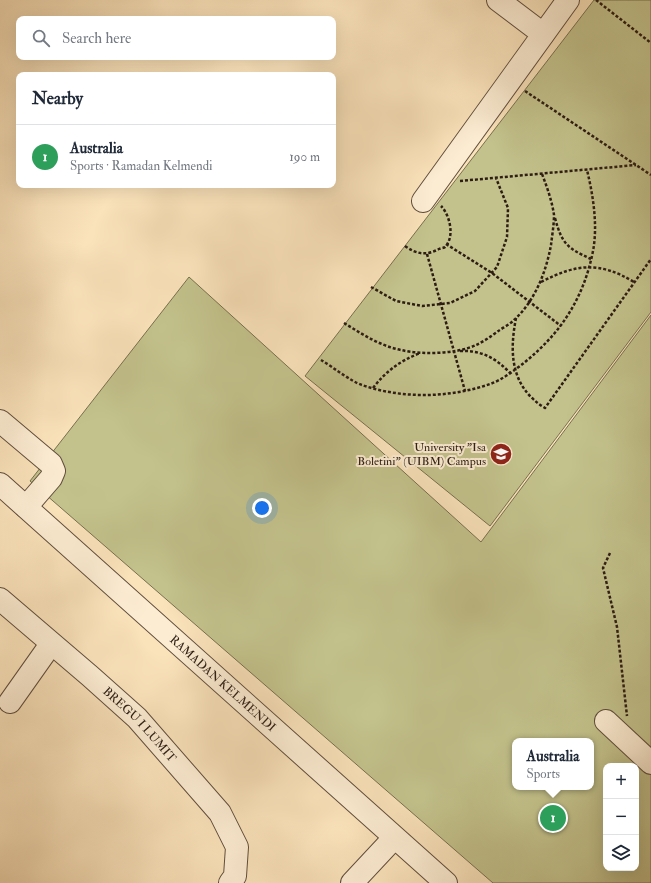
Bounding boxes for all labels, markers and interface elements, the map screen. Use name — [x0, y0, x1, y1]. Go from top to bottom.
search box — [16, 16, 336, 60]
icon: search — [30, 27, 52, 49]
text: Search here — [62, 29, 131, 48]
text: Nearby — [32, 88, 83, 109]
text: Australia — [70, 139, 123, 158]
text: 1 — [43, 149, 47, 165]
text: 190 m — [289, 149, 320, 165]
text: Sports · Ramadan Kelmendi — [70, 158, 213, 174]
place label: University "Isa Boletini" (UIBM) Campus — [357, 440, 487, 469]
school or university icon: University "Isa Boletini" (UIBM) Campus — [488, 441, 514, 467]
your location — [252, 498, 272, 518]
street label: RAMADAN KELMENDI — [167, 632, 279, 735]
street label: BREGU I LUMIT — [100, 684, 180, 765]
popup — [512, 738, 594, 790]
text: Australia — [527, 747, 580, 766]
map controls — [603, 763, 639, 871]
button: + — [603, 763, 639, 799]
text: Sports — [527, 766, 560, 782]
button: − — [603, 799, 639, 835]
pin: 1 — [540, 803, 566, 833]
button: layers — [603, 835, 639, 871]

